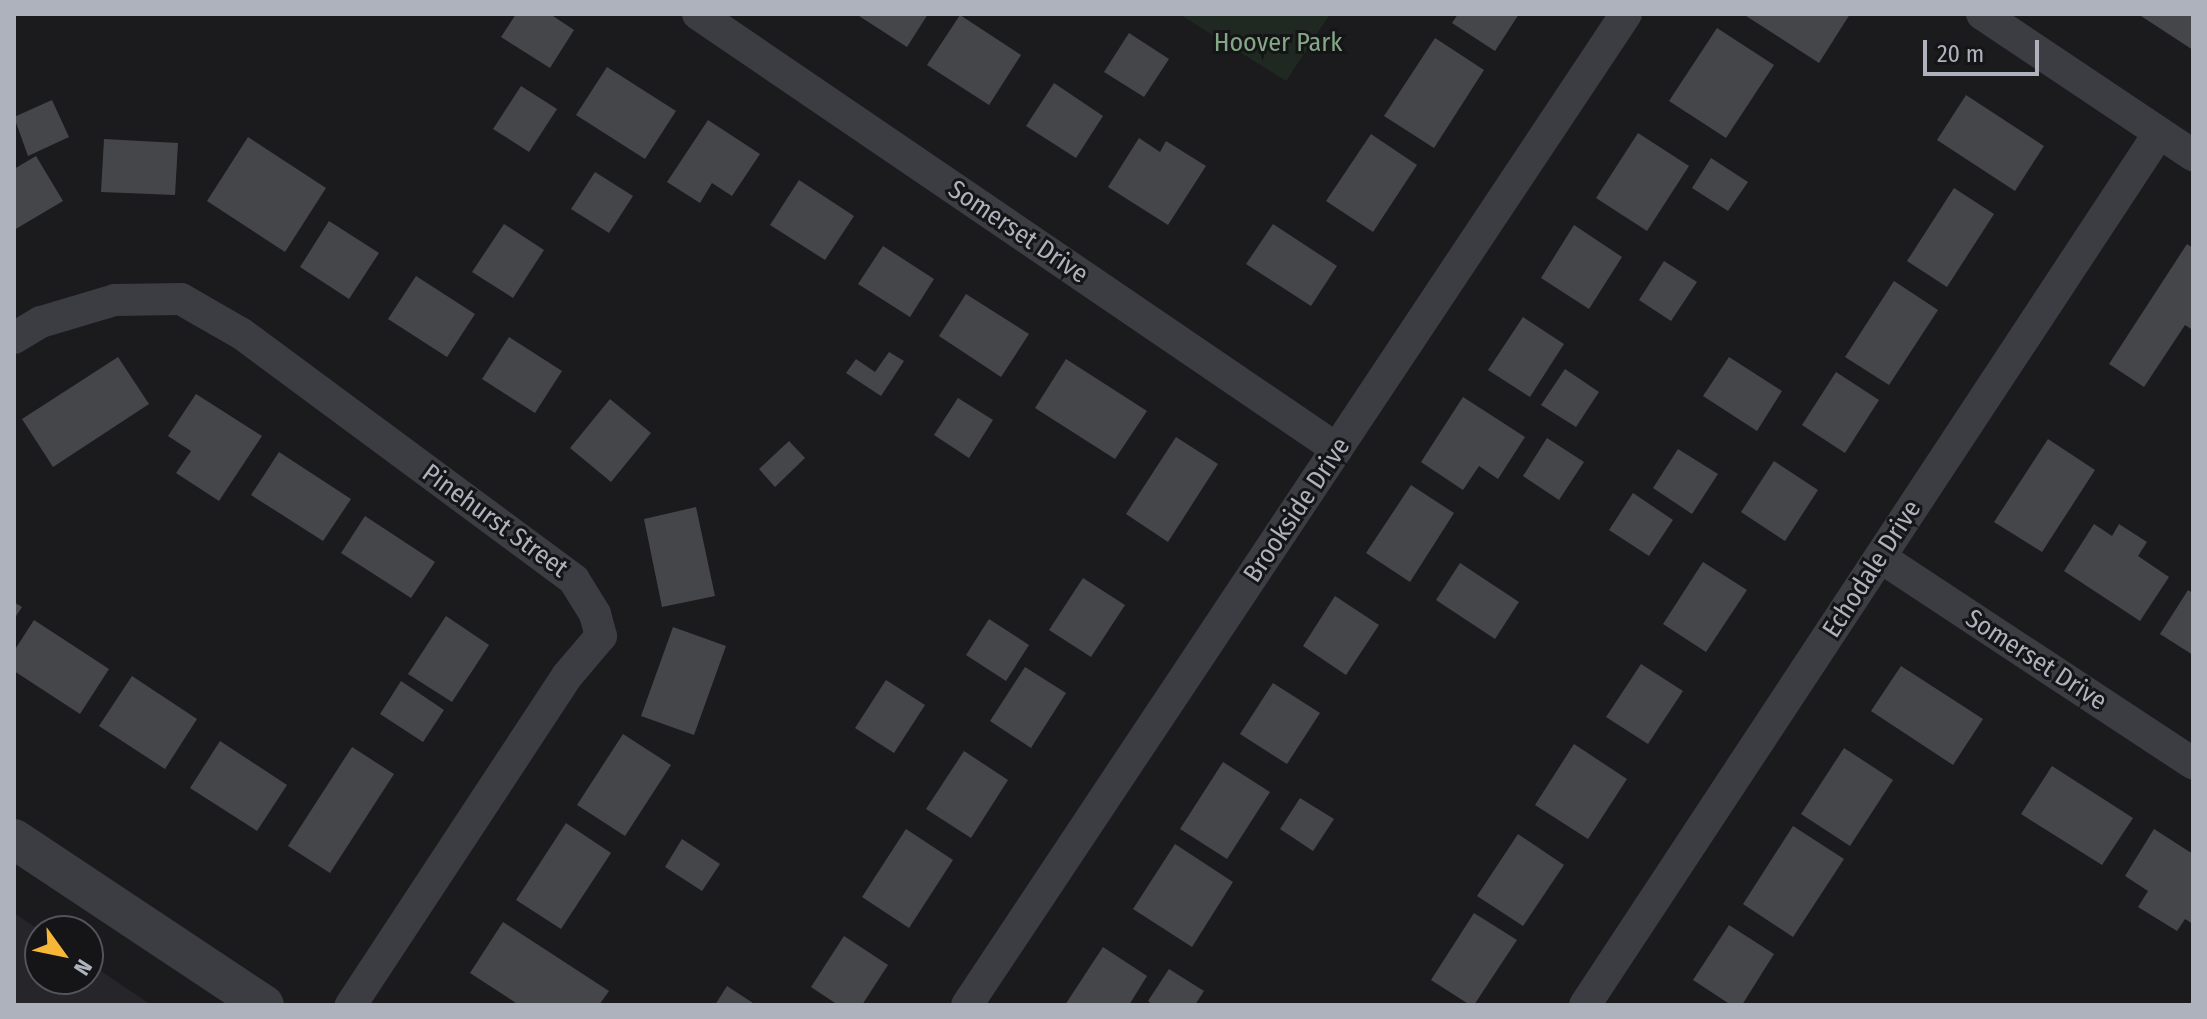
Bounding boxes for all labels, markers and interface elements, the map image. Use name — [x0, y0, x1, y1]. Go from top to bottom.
scale bar — [1927, 24, 2043, 74]
park label: Hoover Park — [1214, 27, 1342, 59]
text: 20 m — [1937, 40, 1984, 68]
street label: Somerset Drive — [942, 174, 1094, 290]
street label: Brookside Drive — [1237, 432, 1357, 588]
street label: Pinehurst Street — [416, 458, 574, 584]
street label: Echodale Drive — [1816, 495, 1928, 643]
street label: Somerset Drive — [1960, 603, 2112, 717]
north arrow — [24, 915, 104, 995]
text: N — [68, 954, 98, 980]

